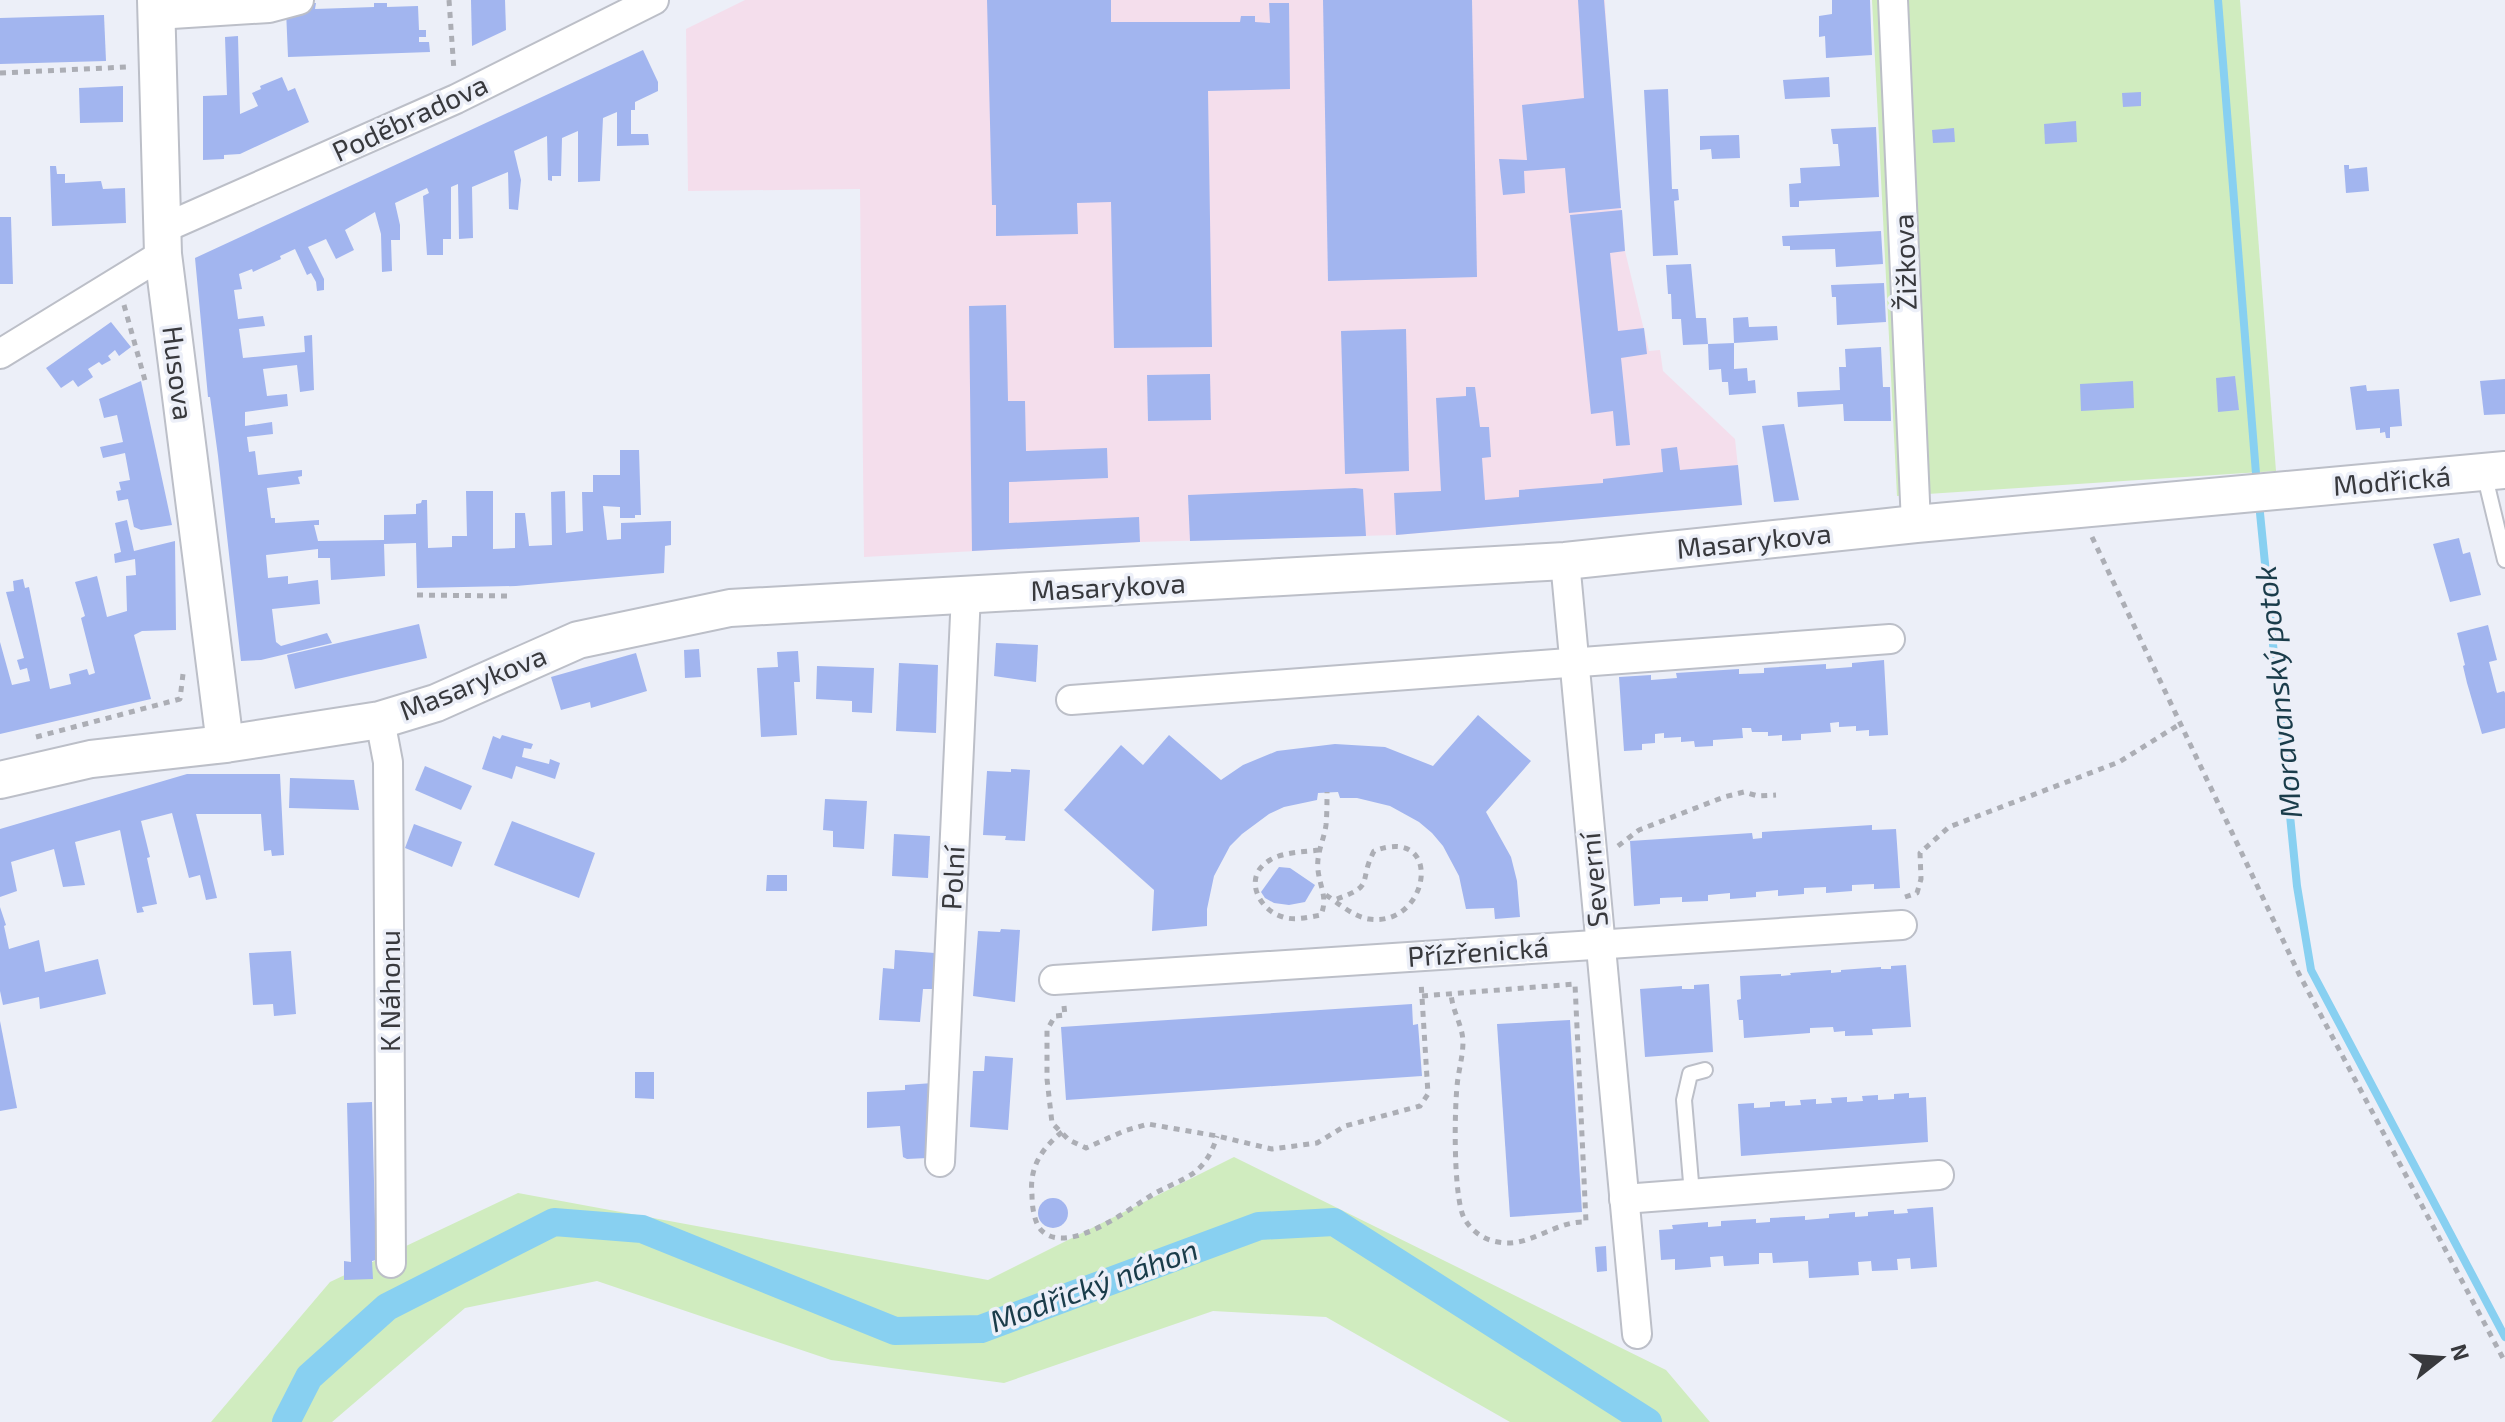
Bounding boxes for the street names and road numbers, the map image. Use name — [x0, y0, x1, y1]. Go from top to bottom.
street label: Poděbradova — [326, 66, 493, 168]
street label: Žižkova — [1885, 213, 1923, 311]
street label: Husova — [156, 324, 202, 422]
street label: Modřická — [2332, 458, 2452, 502]
street label: Masarykova — [1675, 515, 1833, 565]
street label: Masarykova — [1030, 565, 1186, 607]
street label: Masarykova — [394, 637, 551, 727]
street label: Severní — [1572, 830, 1614, 929]
street label: Polní — [933, 844, 971, 911]
street label: Přízřenická — [1406, 929, 1550, 973]
street label: K Náhonu — [372, 930, 406, 1052]

